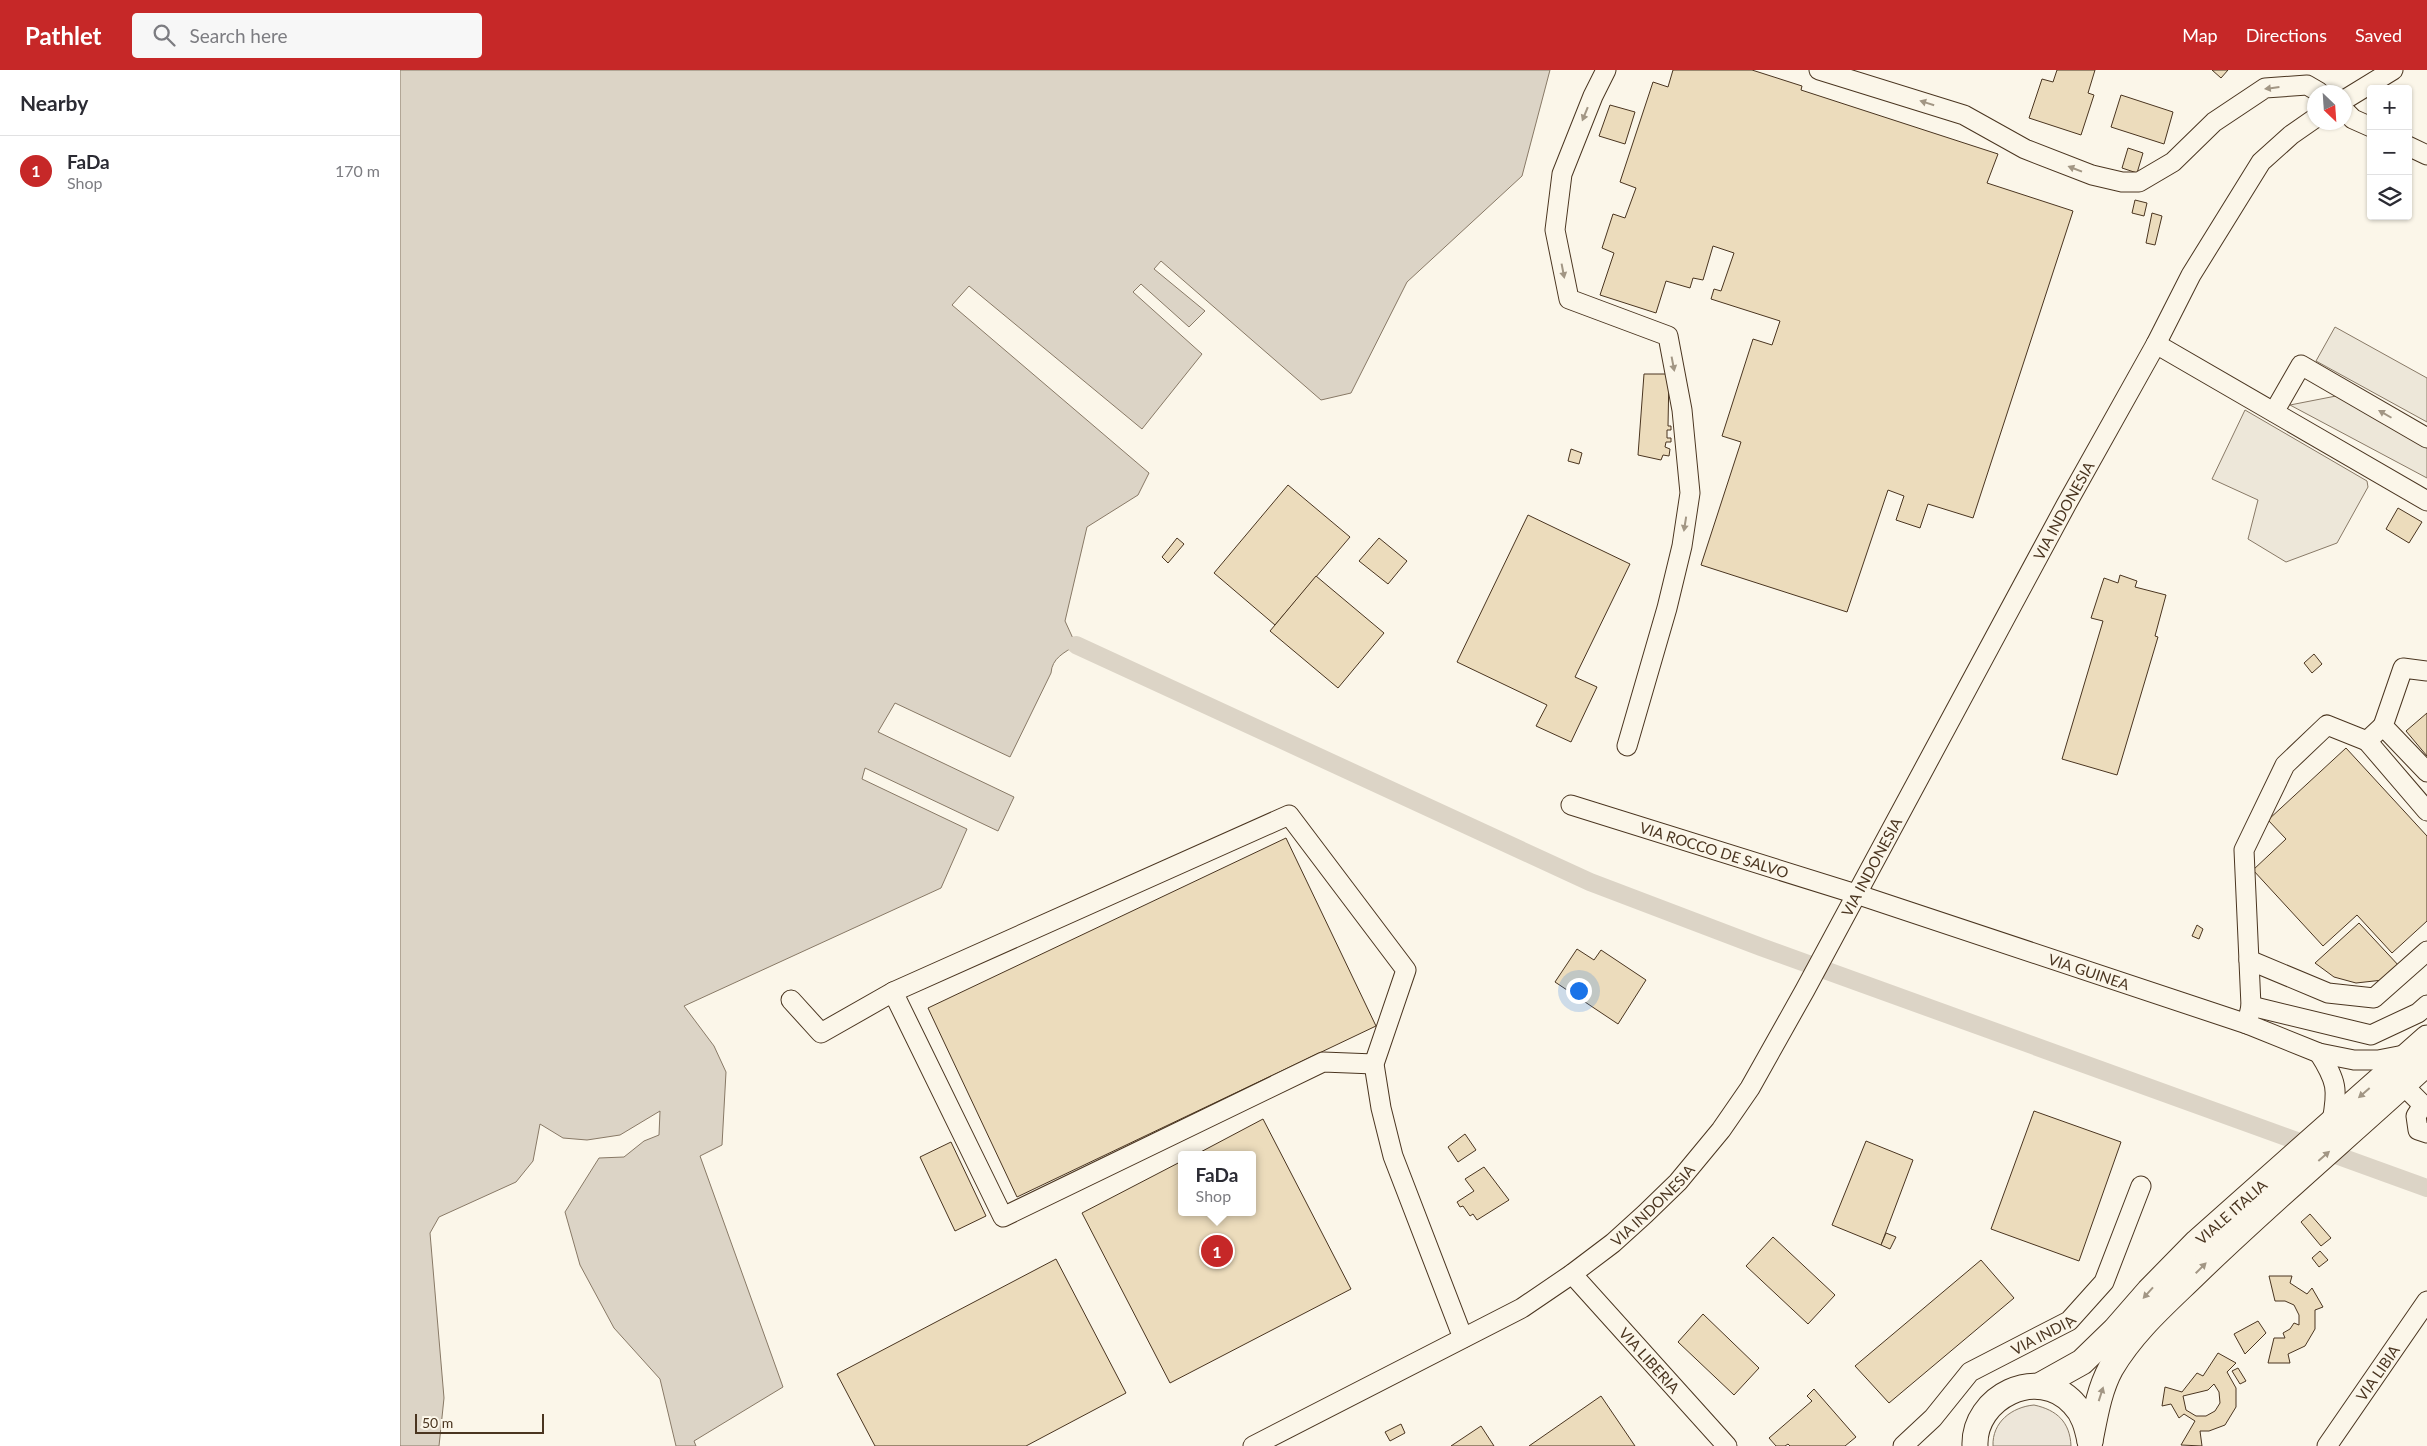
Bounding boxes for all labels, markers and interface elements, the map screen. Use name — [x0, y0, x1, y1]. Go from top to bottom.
search box — [132, 13, 482, 58]
text: Pathlet — [25, 21, 102, 50]
icon: search — [150, 21, 178, 49]
text: Search here — [190, 24, 288, 47]
text: Map — [2182, 24, 2218, 46]
text: Directions — [2246, 24, 2327, 46]
text: Saved — [2355, 24, 2402, 46]
one-way arrow — [2264, 84, 2280, 92]
north arrow — [2307, 85, 2352, 130]
map controls — [2367, 85, 2412, 220]
button: + — [2367, 85, 2412, 130]
text: Nearby — [20, 90, 88, 115]
one-way arrow — [1919, 99, 1934, 107]
one-way arrow — [1581, 107, 1589, 121]
button: − — [2367, 130, 2412, 175]
text: FaDa — [67, 150, 110, 173]
text: 1 — [31, 161, 41, 180]
text: 170 m — [335, 161, 380, 180]
one-way arrow — [2068, 164, 2082, 172]
text: Shop — [67, 173, 103, 192]
button: layers — [2367, 175, 2412, 220]
one-way arrow — [1559, 263, 1567, 278]
one-way arrow — [1669, 356, 1677, 371]
one-way arrow — [2378, 409, 2391, 418]
street label: VIA INDONESIA — [2029, 457, 2098, 563]
one-way arrow — [1681, 517, 1689, 533]
street label: VIA INDONESIA — [1837, 814, 1906, 919]
street label: VIA ROCCO DE SALVO — [1638, 818, 1791, 881]
street label: VIA GUINEA — [2046, 950, 2133, 994]
your location — [1566, 978, 1592, 1004]
one-way arrow — [2359, 1087, 2371, 1099]
one-way arrow — [2317, 1150, 2329, 1162]
popup — [1178, 1151, 1256, 1216]
street label: VIA INDONESIA — [1607, 1160, 1698, 1250]
text: FaDa — [1196, 1163, 1238, 1186]
street label: VIALE ITALIA — [2192, 1175, 2271, 1248]
text: Shop — [1196, 1186, 1231, 1205]
pin: 1 — [1201, 1232, 1233, 1270]
one-way arrow — [2195, 1262, 2207, 1274]
one-way arrow — [2142, 1286, 2153, 1299]
street label: VIA INDIA — [2008, 1310, 2080, 1358]
street label: VIA LIBERIA — [1616, 1324, 1684, 1397]
street label: VIA LIBIA — [2352, 1341, 2404, 1404]
one-way arrow — [2098, 1386, 2105, 1401]
scale bar — [415, 1411, 544, 1434]
text: 50 m — [422, 1414, 453, 1431]

